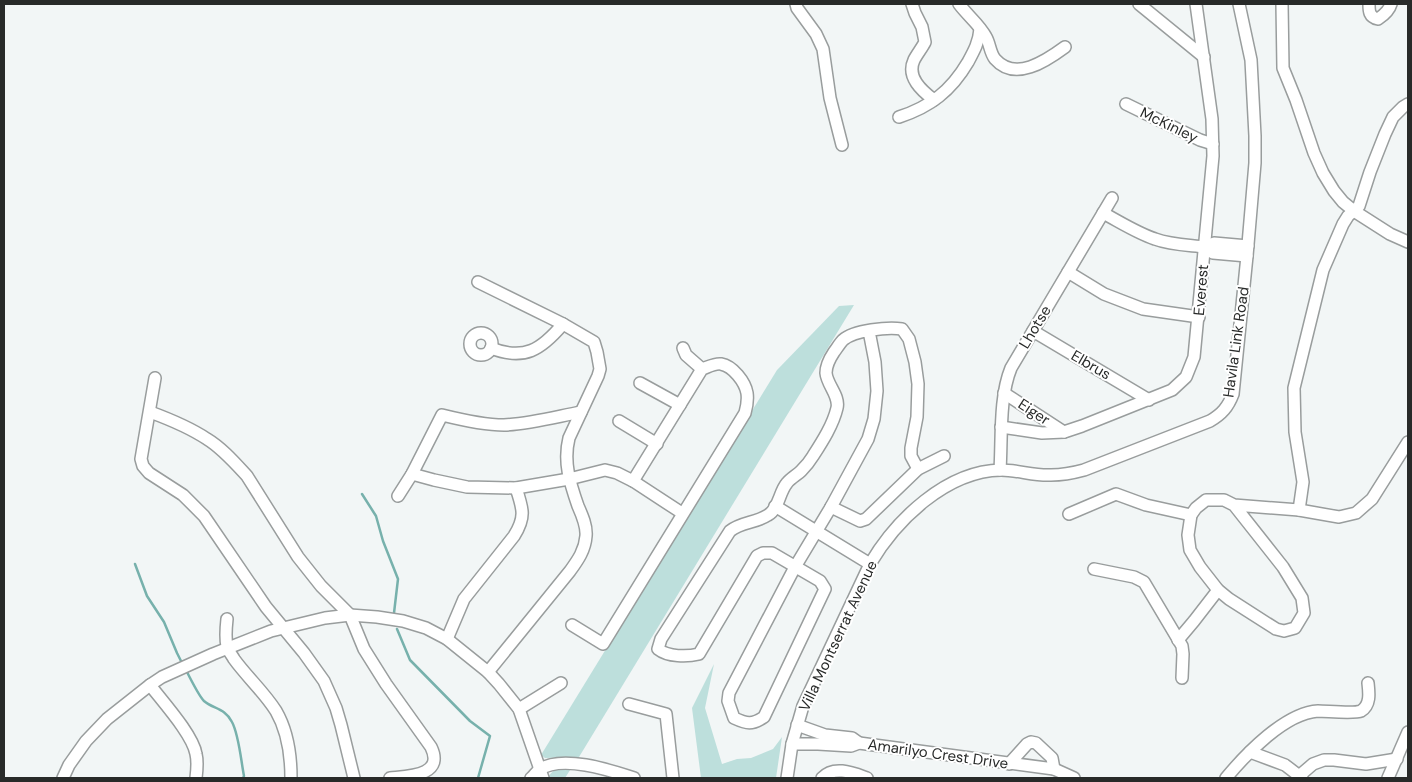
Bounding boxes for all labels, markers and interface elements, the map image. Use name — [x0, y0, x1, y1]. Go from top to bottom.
street label: McKinley — [1137, 102, 1202, 148]
street label: Everest — [1189, 263, 1213, 316]
street label: Havila Link Road — [1218, 285, 1254, 399]
street label: Lhotse — [1014, 302, 1056, 352]
street label: Elbrus — [1067, 346, 1115, 384]
street label: Eiger — [1014, 394, 1054, 430]
street label: Villa Montserrat Avenue — [794, 557, 882, 715]
street label: Amarilyo Crest Drive — [866, 734, 1010, 774]

